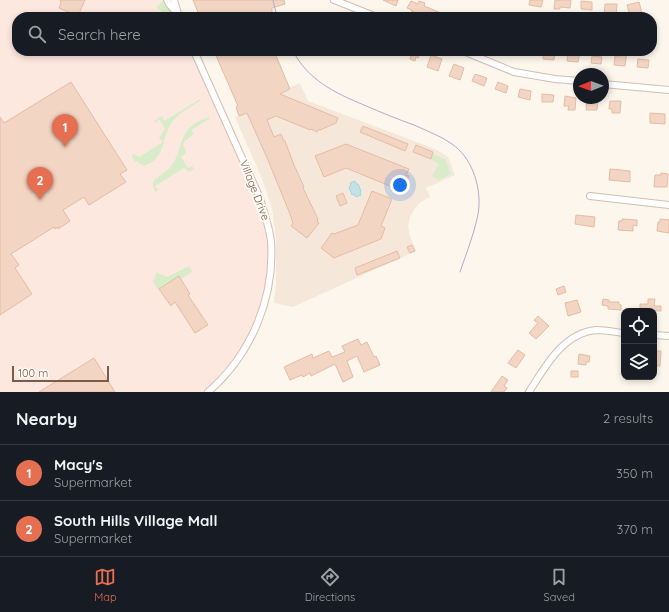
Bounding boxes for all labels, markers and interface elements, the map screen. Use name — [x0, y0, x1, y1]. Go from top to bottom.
search box — [12, 12, 657, 56]
icon: search — [26, 23, 48, 45]
text: Search here — [58, 25, 141, 44]
north arrow — [573, 68, 609, 104]
pin: 1 — [52, 114, 78, 147]
street label: Village Drive — [237, 158, 273, 222]
pin: 2 — [27, 167, 53, 200]
your location — [390, 175, 410, 195]
map controls — [621, 308, 657, 380]
button: locate — [621, 308, 657, 344]
button: layers — [621, 344, 657, 380]
scale bar — [12, 364, 109, 383]
text: 100 m — [18, 366, 48, 380]
text: Nearby — [16, 408, 77, 429]
text: 2 results — [603, 410, 653, 426]
text: Macy's — [54, 455, 103, 474]
text: 1 — [26, 465, 32, 481]
text: 350 m — [616, 465, 653, 481]
text: Supermarket — [54, 474, 132, 490]
text: South Hills Village Mall — [54, 511, 217, 530]
text: 2 — [25, 521, 33, 537]
text: 370 m — [616, 521, 653, 537]
text: Supermarket — [54, 530, 132, 546]
tab: Map — [94, 566, 117, 604]
tab: Directions — [305, 566, 355, 604]
tab: Saved — [543, 566, 575, 604]

